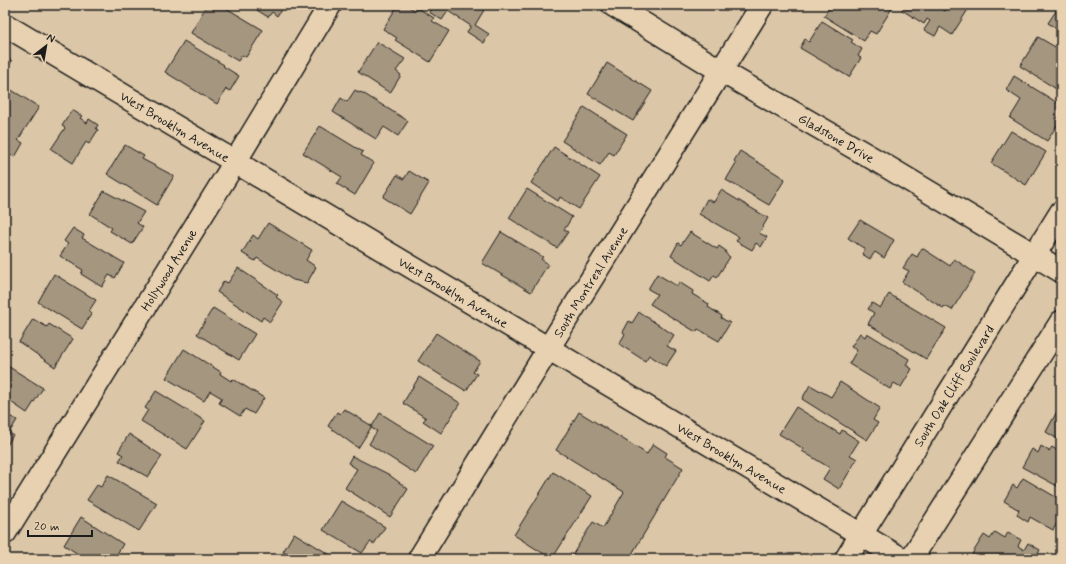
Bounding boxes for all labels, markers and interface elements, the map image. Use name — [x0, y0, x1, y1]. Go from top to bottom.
north arrow — [26, 26, 66, 66]
text: N — [44, 30, 57, 46]
street label: West Brooklyn Avenue — [116, 88, 232, 167]
street label: Gladstone Drive — [795, 110, 877, 167]
street label: South Montreal Avenue — [550, 223, 632, 341]
street label: Hollywood Avenue — [138, 226, 202, 315]
street label: West Brooklyn Avenue — [395, 254, 511, 333]
street label: South Oak Cliff Boulevard — [911, 322, 999, 450]
street label: West Brooklyn Avenue — [673, 420, 789, 498]
scale bar — [28, 512, 92, 538]
text: 20 m — [34, 519, 60, 535]

